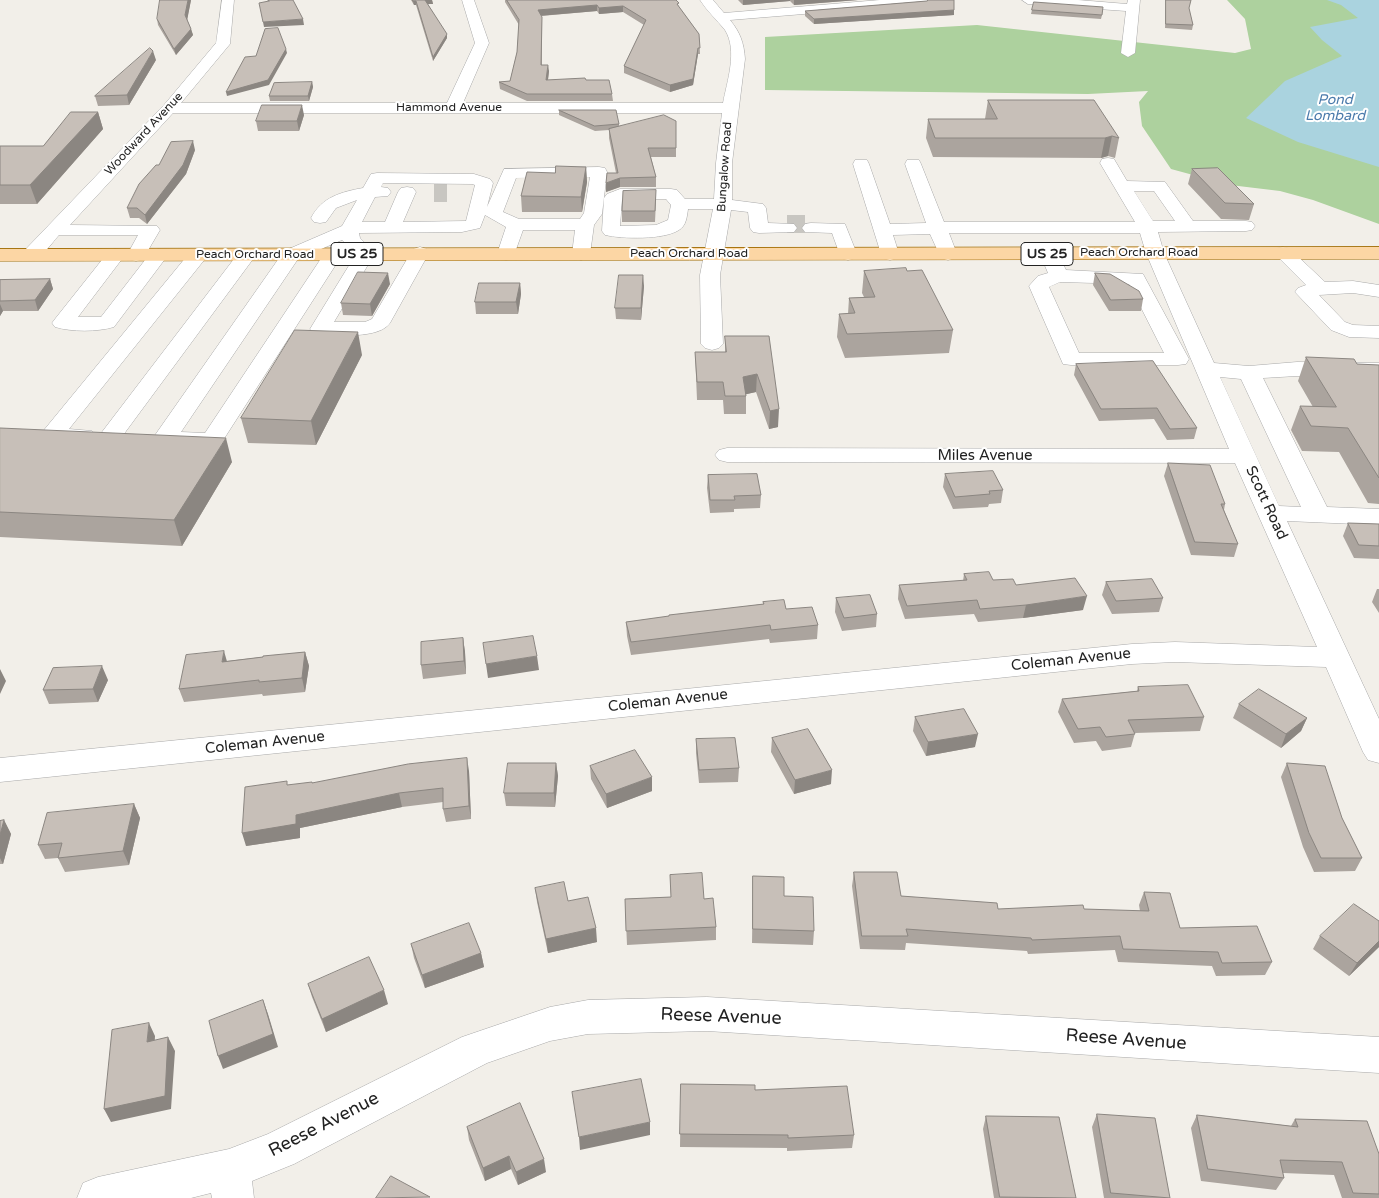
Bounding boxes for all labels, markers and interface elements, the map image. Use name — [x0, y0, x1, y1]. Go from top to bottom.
street label: Woodward Avenue — [102, 90, 186, 178]
water label: Pond Lombard — [1305, 92, 1365, 124]
street label: Hammond Avenue — [396, 101, 502, 115]
street label: Bungalow Road — [715, 122, 735, 212]
road number: US 25 — [331, 242, 383, 266]
road number: US 25 — [1021, 242, 1073, 266]
street label: Peach Orchard Road — [1080, 246, 1198, 260]
street label: Peach Orchard Road — [630, 247, 748, 261]
street label: Peach Orchard Road — [196, 248, 314, 262]
street label: Miles Avenue — [937, 447, 1033, 465]
street label: Scott Road — [1241, 463, 1291, 543]
street label: Coleman Avenue — [1010, 645, 1132, 675]
street label: Coleman Avenue — [607, 686, 729, 716]
street label: Coleman Avenue — [204, 728, 326, 758]
street label: Reese Avenue — [660, 1004, 782, 1030]
street label: Reese Avenue — [1065, 1025, 1187, 1055]
street label: Reese Avenue — [265, 1088, 383, 1162]

